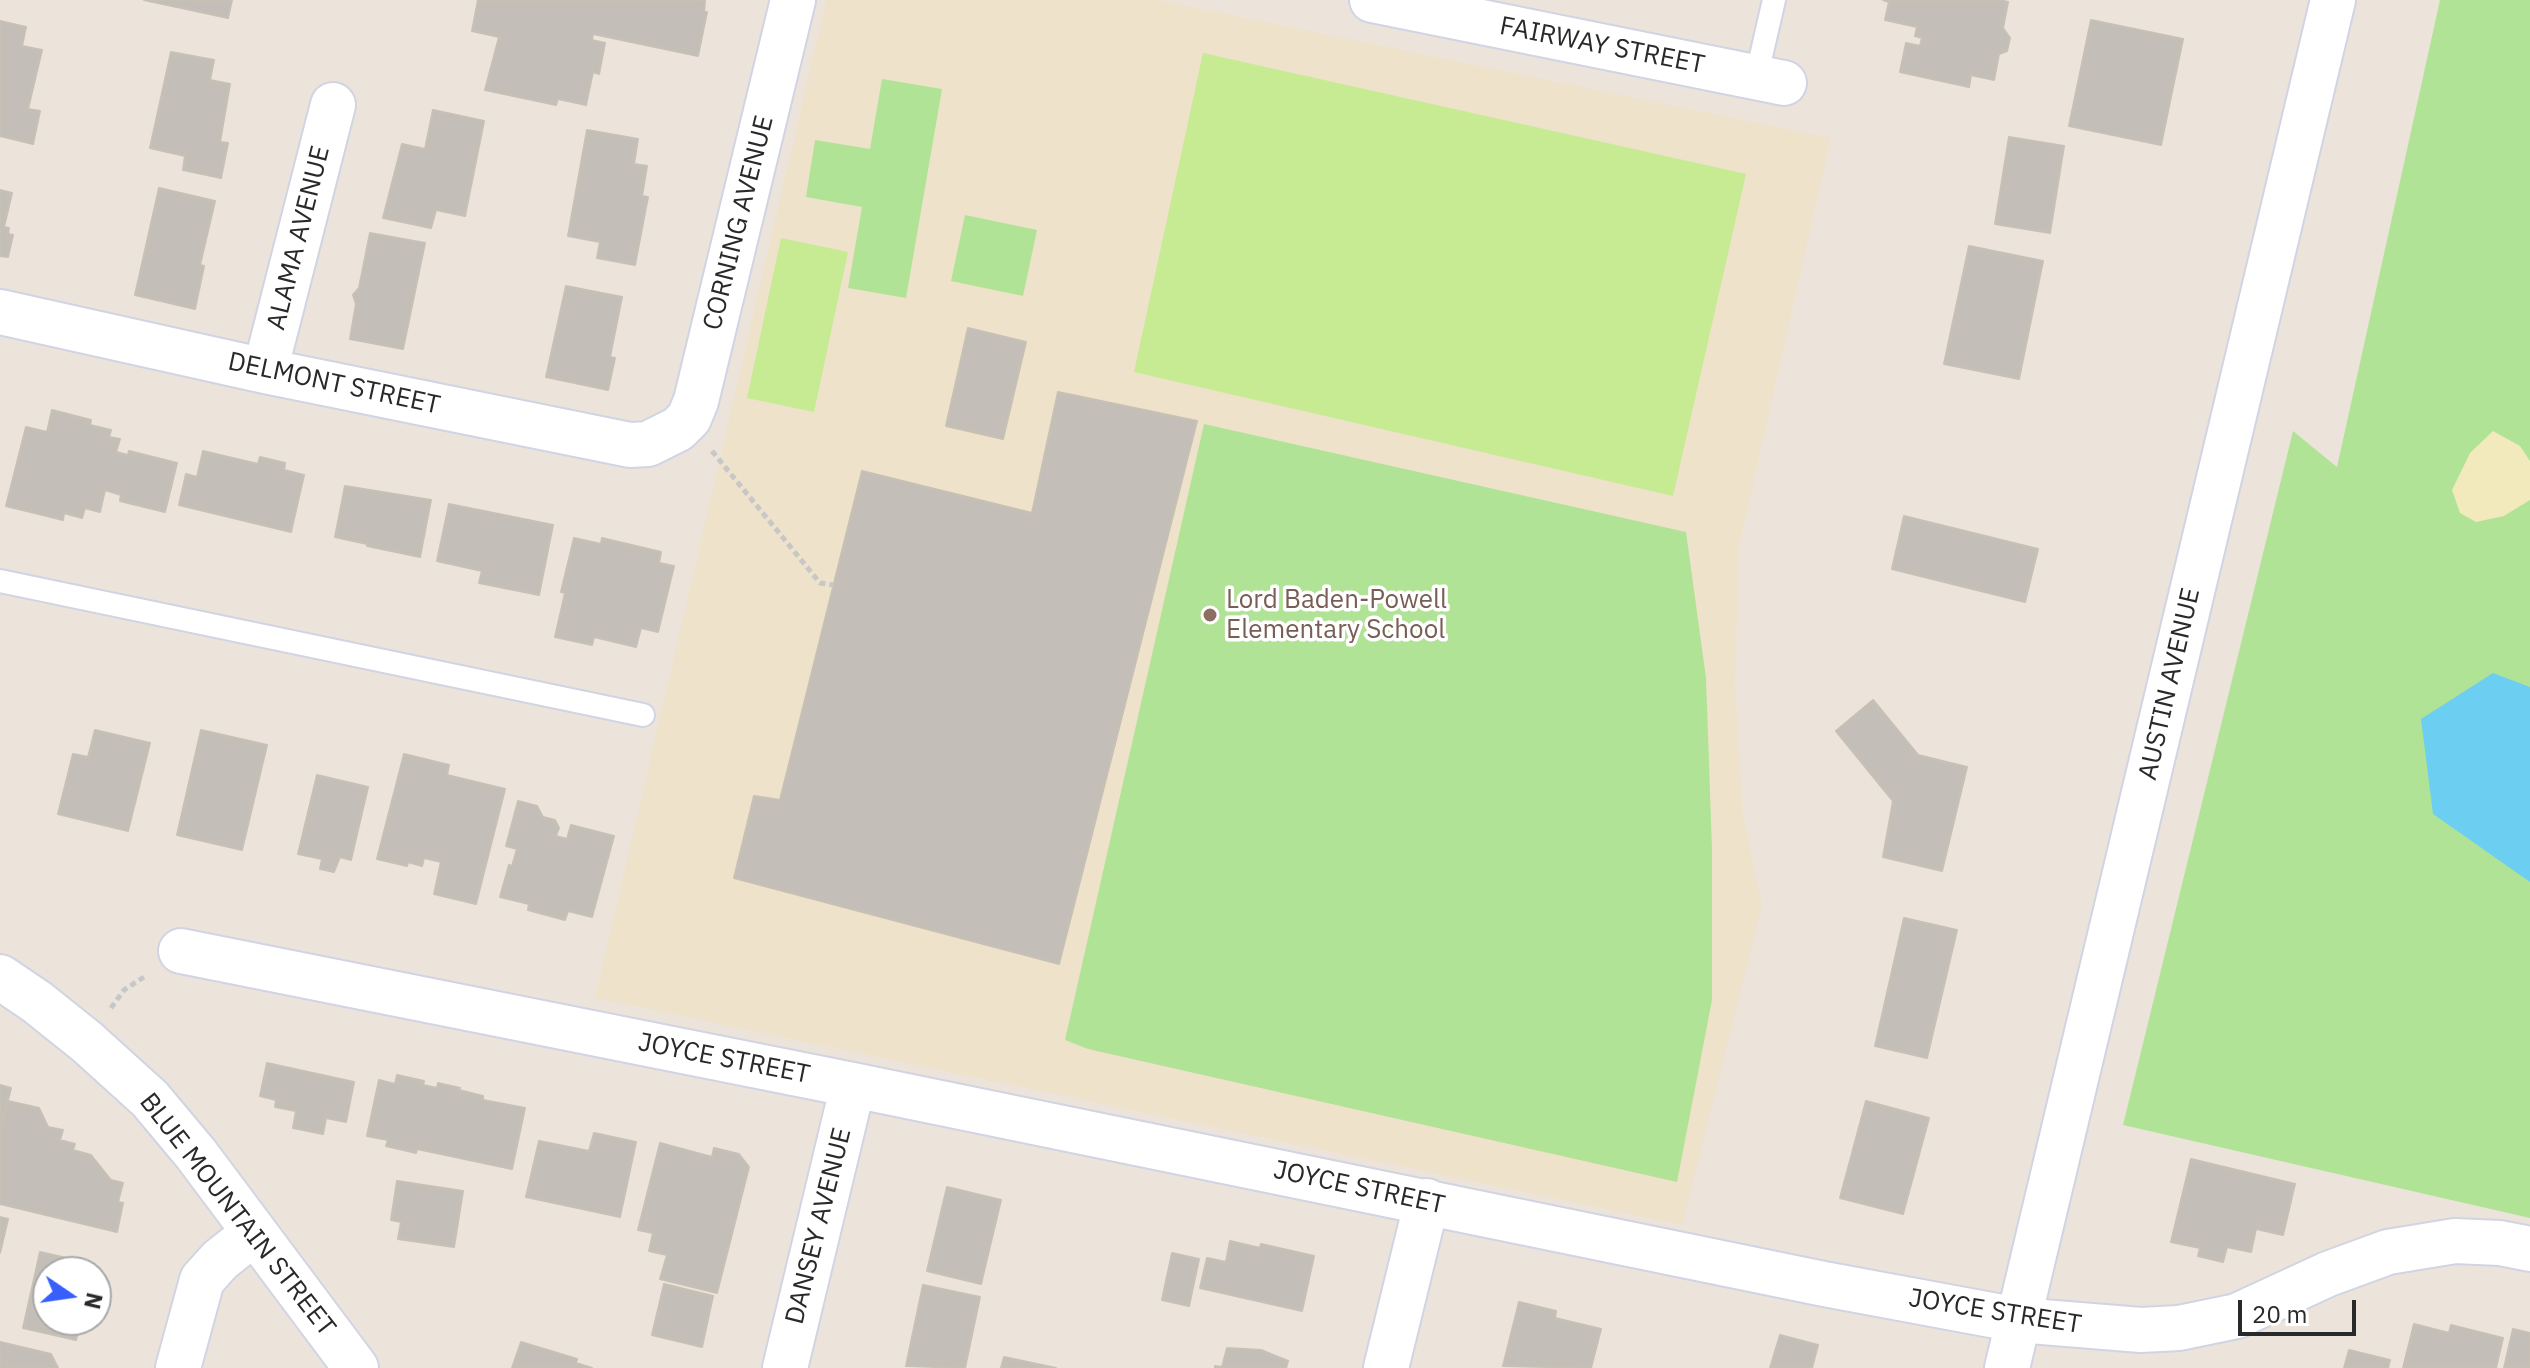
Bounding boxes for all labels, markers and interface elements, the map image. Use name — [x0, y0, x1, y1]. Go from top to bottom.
street label: FAIRWAY STREET — [1497, 11, 1707, 81]
street label: CORNING AVENUE — [697, 113, 781, 333]
street label: ALAMA AVENUE — [261, 143, 337, 333]
street label: DELMONT STREET — [225, 346, 443, 422]
place label: Lord Baden-Powell Elementary School — [1226, 584, 1447, 646]
street label: AUSTIN AVENUE — [2133, 585, 2207, 783]
marker: Lord Baden-Powell Elementary School — [1201, 606, 1219, 624]
street label: JOYCE STREET — [635, 1027, 813, 1091]
street label: BLUE MOUNTAIN STREET — [132, 1087, 342, 1343]
street label: DANSEY AVENUE — [780, 1125, 858, 1327]
street label: JOYCE STREET — [1270, 1155, 1448, 1221]
north arrow — [32, 1256, 112, 1336]
street label: JOYCE STREET — [1906, 1283, 2084, 1341]
scale bar — [2242, 1284, 2360, 1334]
text: N — [78, 1290, 110, 1312]
text: 20 m — [2252, 1298, 2307, 1330]

